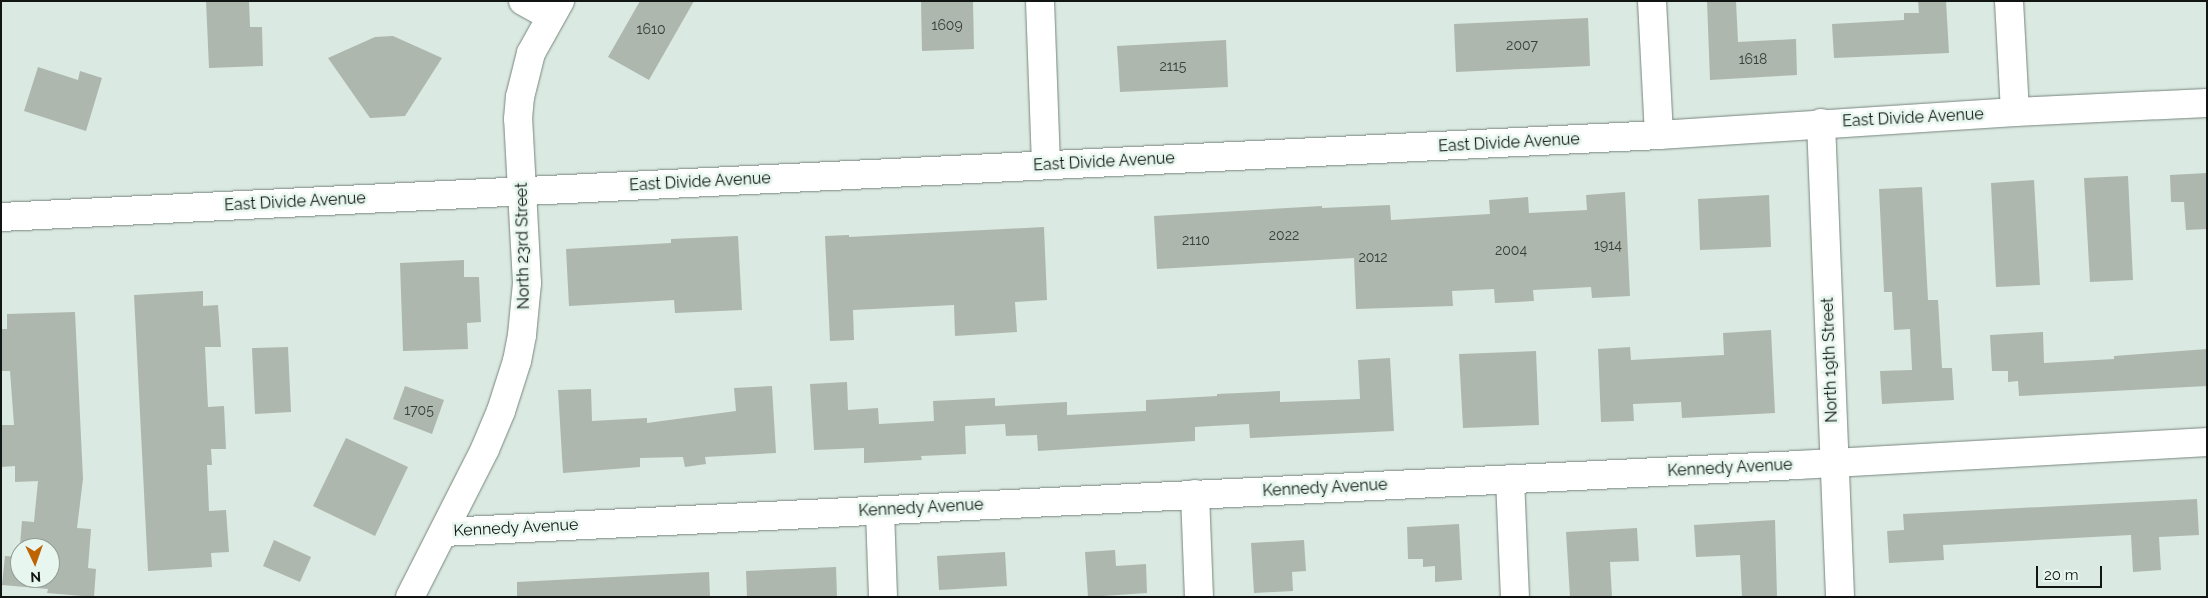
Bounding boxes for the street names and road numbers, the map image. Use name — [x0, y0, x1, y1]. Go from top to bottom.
street label: East Divide Avenue — [1842, 105, 1984, 131]
street label: East Divide Avenue — [1438, 130, 1580, 156]
street label: East Divide Avenue — [1033, 149, 1175, 175]
street label: East Divide Avenue — [629, 169, 771, 195]
street label: North 23rd Street — [512, 182, 534, 310]
street label: East Divide Avenue — [224, 189, 366, 215]
street label: North 19th Street — [1818, 297, 1842, 423]
street label: Kennedy Avenue — [1667, 455, 1793, 481]
street label: Kennedy Avenue — [1262, 475, 1388, 501]
street label: Kennedy Avenue — [858, 495, 984, 521]
street label: Kennedy Avenue — [453, 515, 579, 541]

